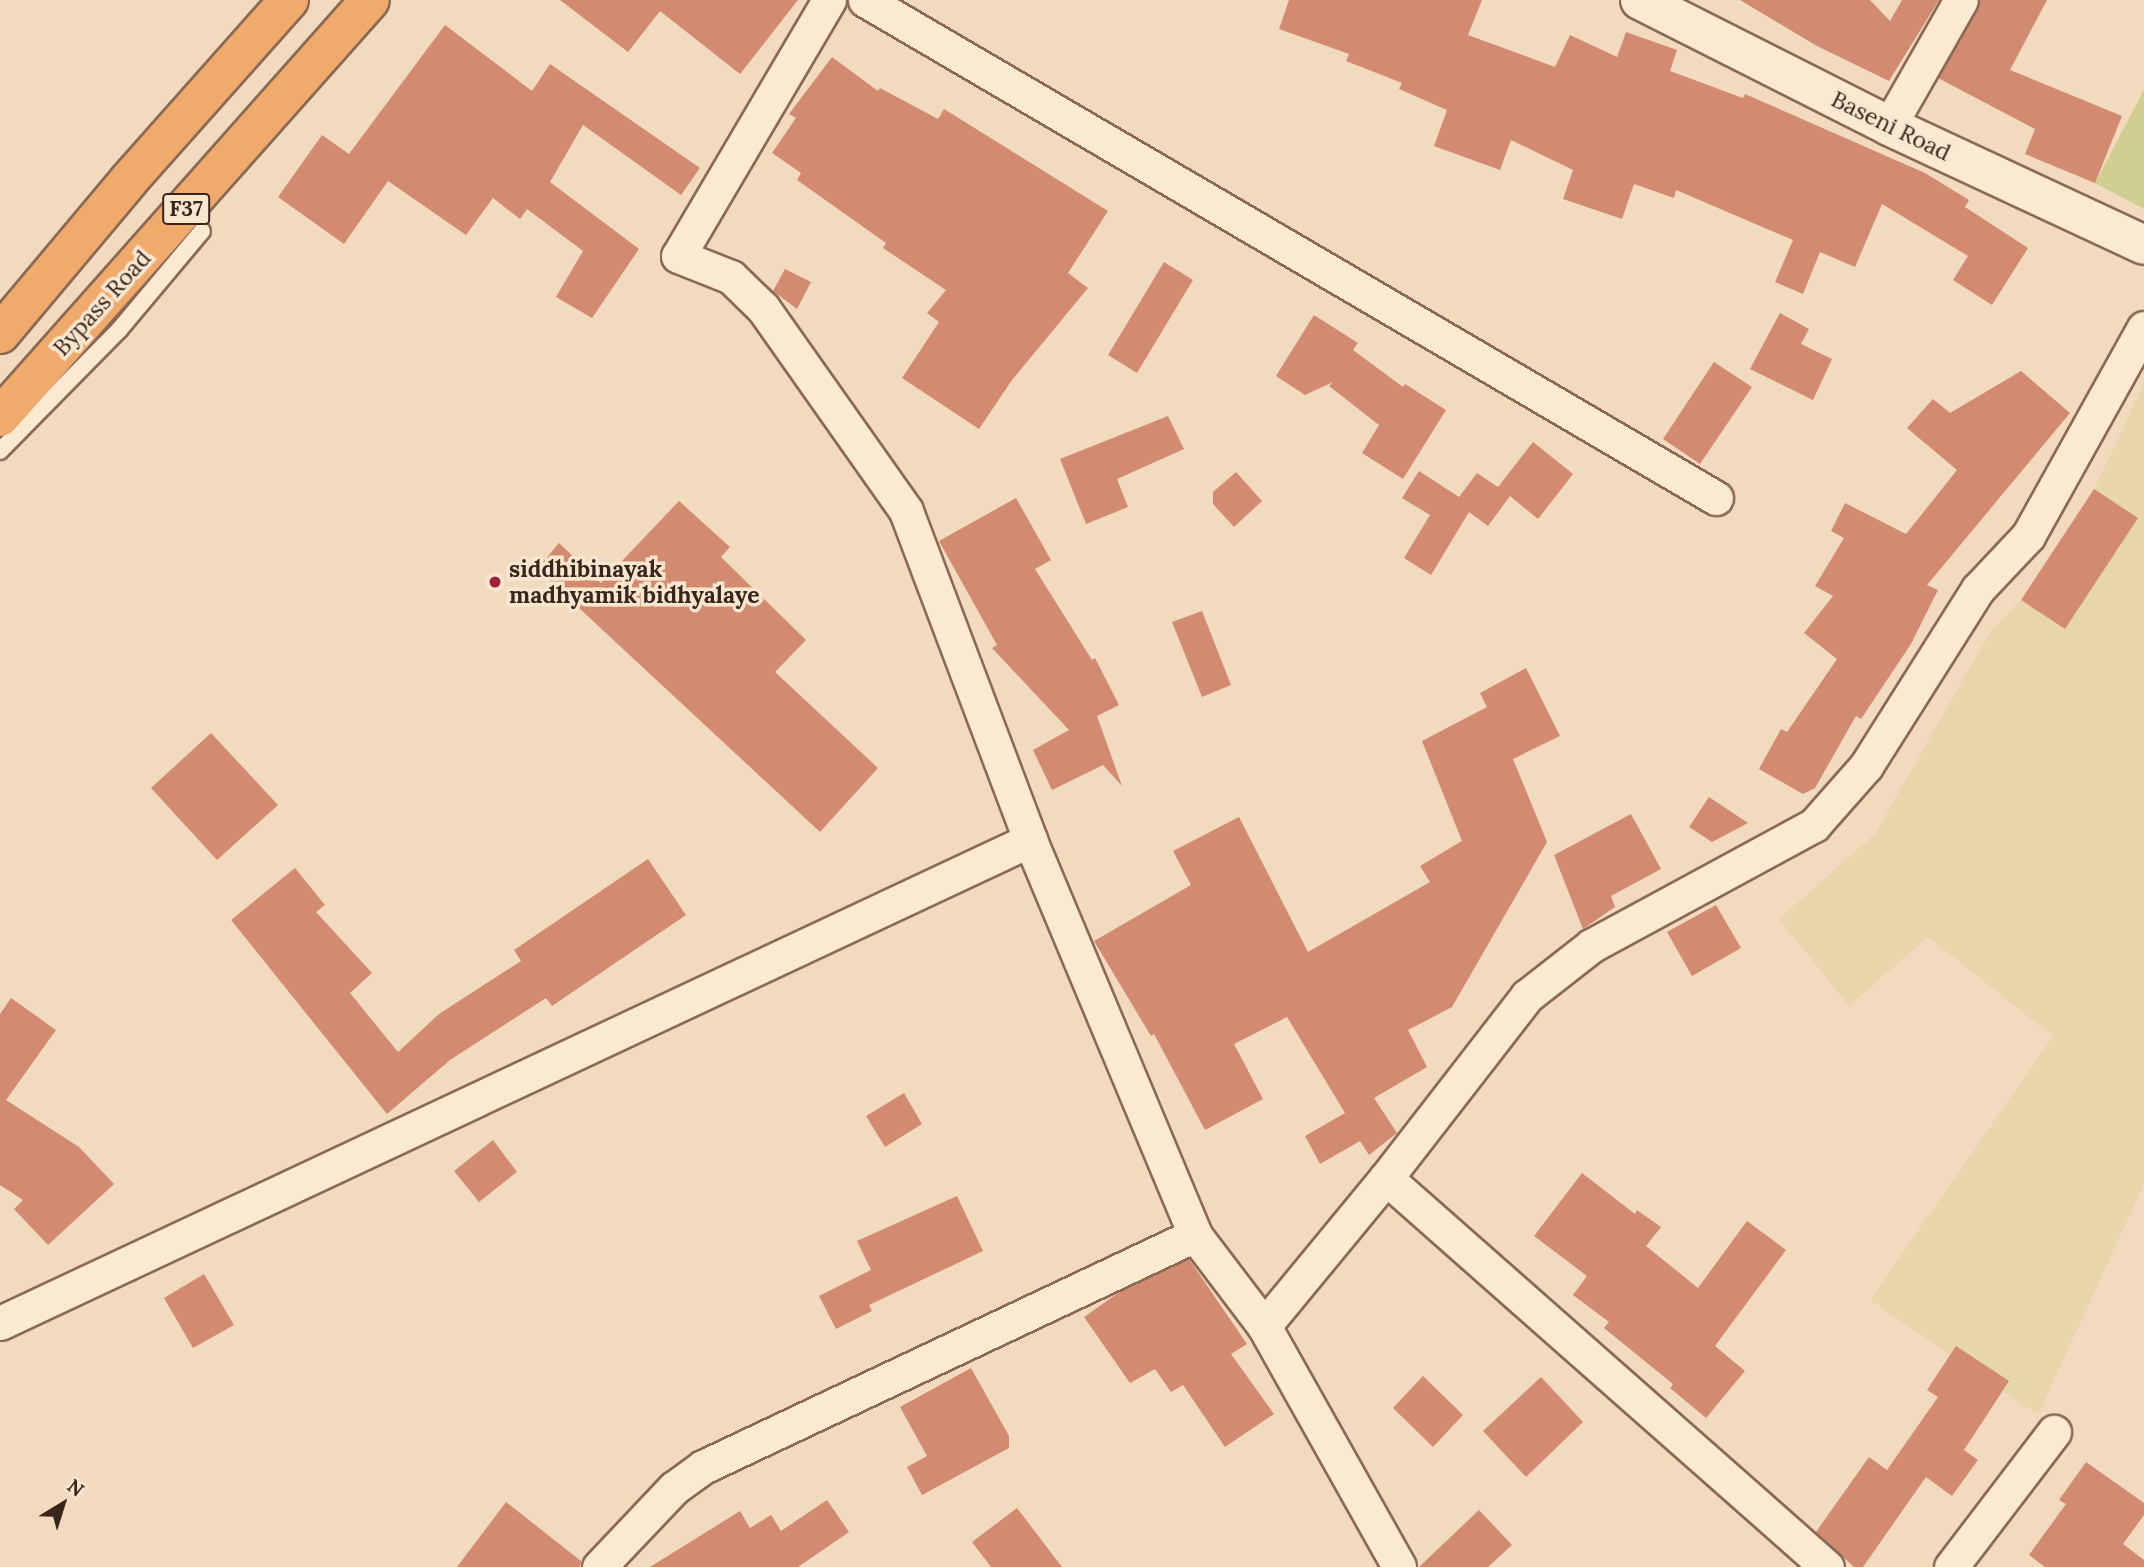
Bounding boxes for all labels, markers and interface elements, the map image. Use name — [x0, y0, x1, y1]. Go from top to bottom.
street label: Baseni Road — [1827, 85, 1955, 167]
road number: F37 — [162, 192, 210, 227]
street label: Bypass Road — [47, 245, 157, 361]
place label: siddhibinayak madhyamik bidhyalaye — [509, 555, 760, 609]
marker: siddhibinayak madhyamik bidhyalaye — [487, 574, 503, 590]
north arrow — [28, 1469, 98, 1539]
text: N — [63, 1473, 89, 1501]

